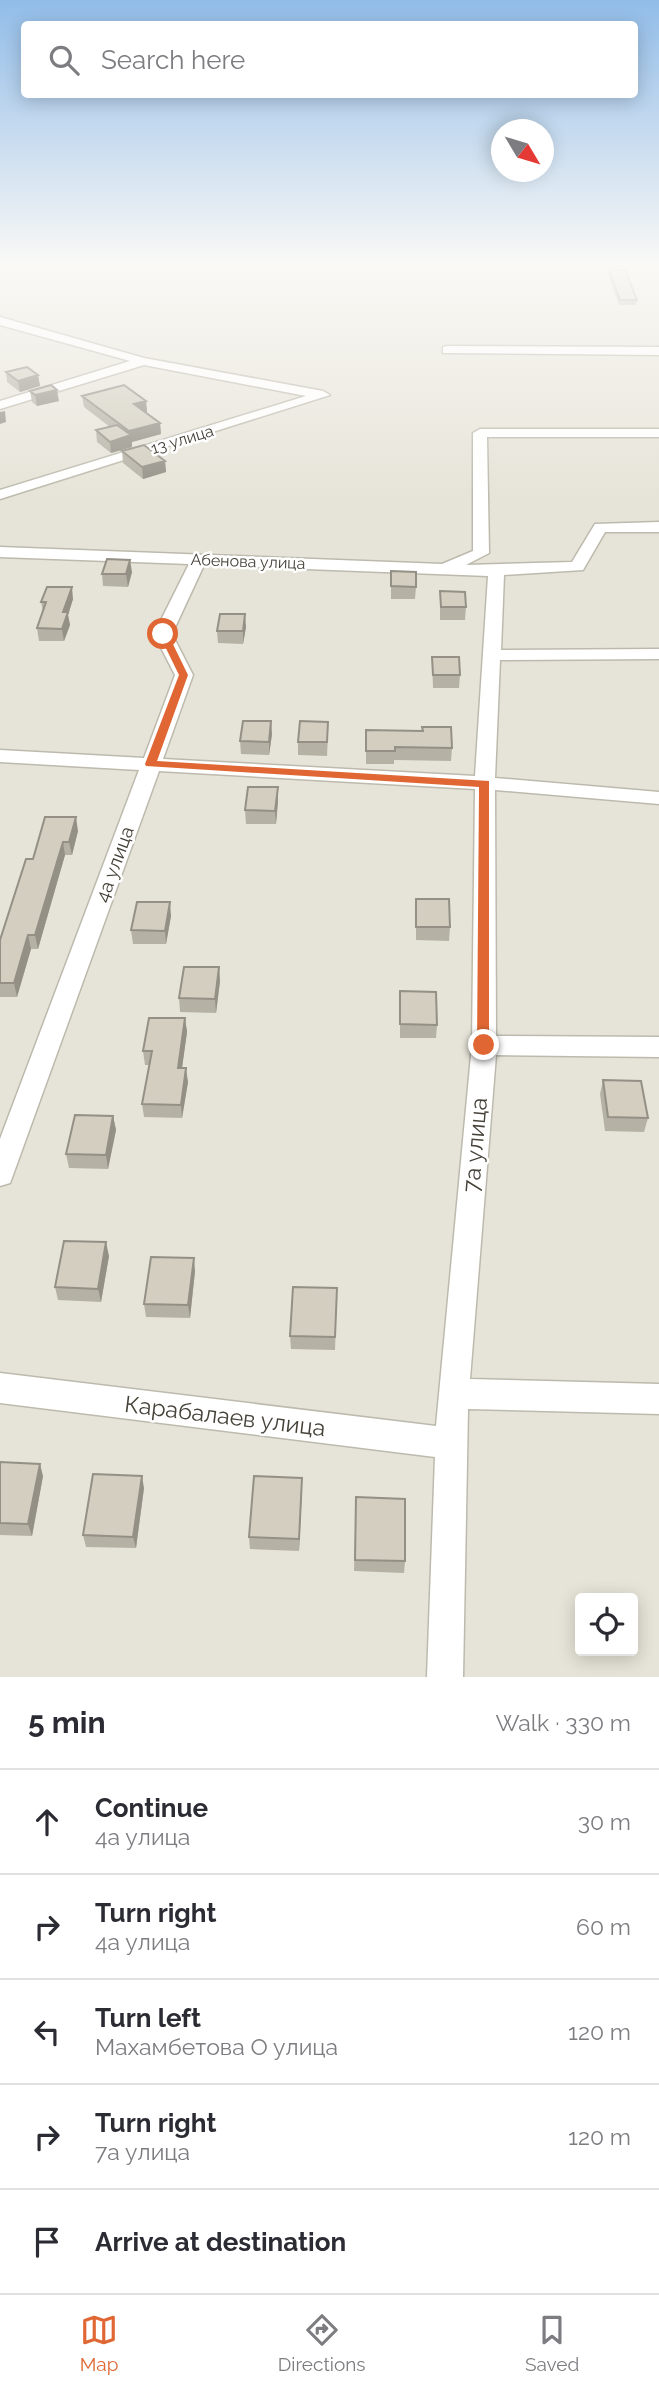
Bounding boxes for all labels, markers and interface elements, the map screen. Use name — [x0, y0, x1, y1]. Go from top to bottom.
search box — [21, 21, 638, 98]
icon: search — [45, 41, 83, 79]
text: Search here — [101, 45, 245, 75]
north arrow — [491, 119, 554, 182]
street label: 13 улица — [149, 421, 216, 458]
street label: Абенова улица — [190, 550, 306, 573]
route start — [147, 618, 178, 649]
street label: 4а улица — [90, 823, 138, 905]
route end — [468, 1029, 499, 1060]
street label: 7а улица — [457, 1096, 492, 1194]
street label: Карабалаев улица — [123, 1390, 327, 1441]
map controls — [575, 1593, 638, 1656]
button: locate — [575, 1593, 638, 1656]
text: 5 min — [28, 1705, 106, 1740]
text: Walk · 330 m — [495, 1709, 631, 1736]
text: Continue — [95, 1793, 208, 1823]
icon: ahead — [28, 1803, 66, 1841]
text: 30 m — [578, 1808, 631, 1835]
text: 4а улица — [95, 1823, 190, 1850]
text: Turn right — [95, 1898, 216, 1928]
icon: right — [28, 1908, 66, 1946]
text: 60 m — [576, 1913, 631, 1940]
text: 4а улица — [95, 1928, 190, 1955]
text: Turn left — [95, 2003, 201, 2033]
icon: left — [28, 2013, 66, 2051]
text: 120 m — [568, 2018, 631, 2045]
text: Махамбетова О улица — [95, 2033, 338, 2060]
text: Turn right — [95, 2108, 216, 2138]
icon: right — [28, 2118, 66, 2156]
text: 120 m — [568, 2123, 631, 2150]
text: 7а улица — [95, 2138, 190, 2165]
icon: arrive — [28, 2223, 66, 2261]
text: Arrive at destination — [95, 2227, 346, 2257]
tab: Map — [80, 2311, 118, 2375]
tab: Directions — [278, 2311, 366, 2375]
tab: Saved — [525, 2311, 579, 2375]

